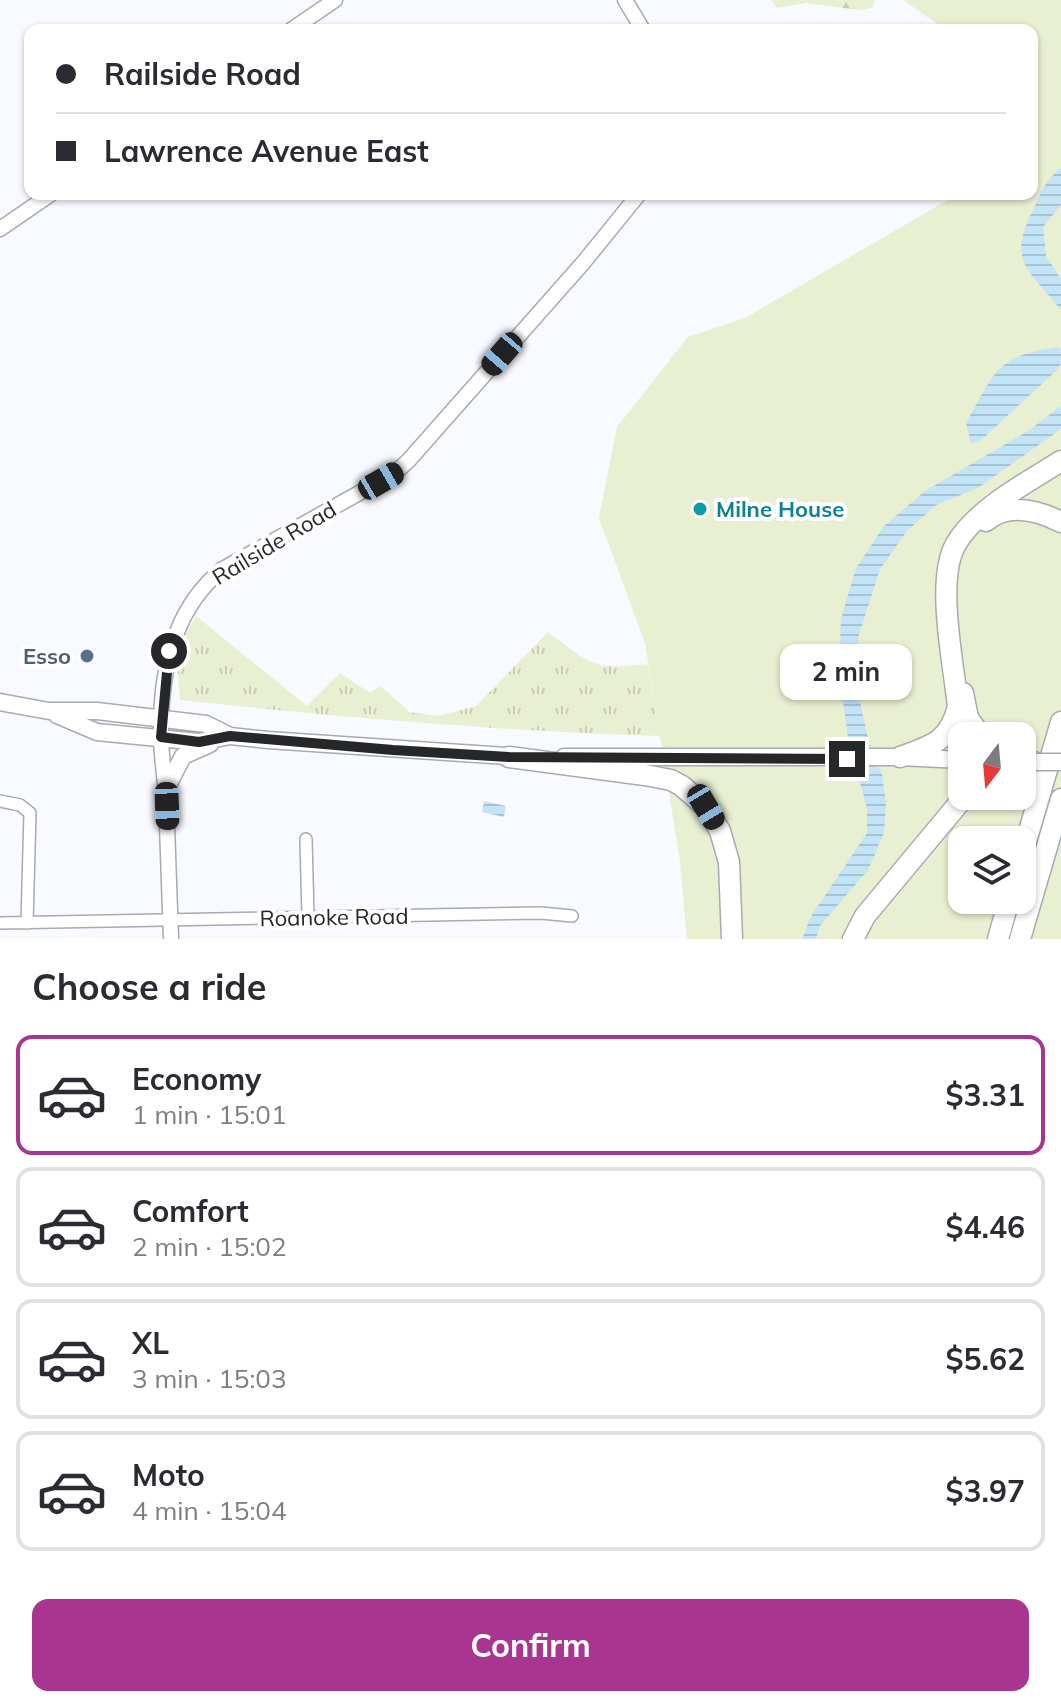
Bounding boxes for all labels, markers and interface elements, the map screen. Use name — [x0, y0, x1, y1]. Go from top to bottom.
text: Railside Road — [104, 55, 301, 93]
text: Lawrence Avenue East — [104, 132, 429, 170]
car — [477, 328, 527, 380]
car — [354, 459, 408, 503]
street label: Railside Road — [207, 495, 341, 591]
place label: Milne House — [716, 495, 844, 523]
marker: Milne House — [691, 500, 709, 518]
route start — [151, 633, 187, 669]
place label: Esso — [23, 642, 71, 670]
callout: 2 min — [781, 643, 913, 699]
marker: Esso — [78, 647, 96, 665]
text: 2 min — [812, 655, 880, 688]
north arrow — [948, 722, 1036, 810]
map controls — [948, 722, 1036, 914]
route end — [829, 741, 865, 777]
car — [683, 780, 729, 834]
car — [154, 782, 180, 830]
button: layers — [948, 826, 1036, 914]
street label: Roanoke Road — [259, 902, 409, 932]
text: Choose a ride — [32, 964, 266, 1009]
icon: car — [36, 1059, 108, 1131]
text: Economy — [132, 1060, 261, 1098]
text: $3.31 — [946, 1076, 1025, 1114]
text: 1 min · 15:01 — [132, 1098, 287, 1131]
icon: car — [36, 1191, 108, 1263]
text: Comfort — [132, 1192, 249, 1230]
text: $4.46 — [946, 1208, 1025, 1246]
text: 2 min · 15:02 — [132, 1230, 287, 1263]
icon: car — [36, 1323, 108, 1395]
text: XL — [132, 1324, 169, 1362]
text: $5.62 — [946, 1340, 1025, 1378]
text: 3 min · 15:03 — [132, 1362, 287, 1395]
icon: car — [36, 1455, 108, 1527]
text: Moto — [132, 1456, 205, 1494]
text: $3.97 — [946, 1472, 1025, 1510]
text: 4 min · 15:04 — [132, 1494, 287, 1527]
button: Confirm — [32, 1599, 1029, 1691]

